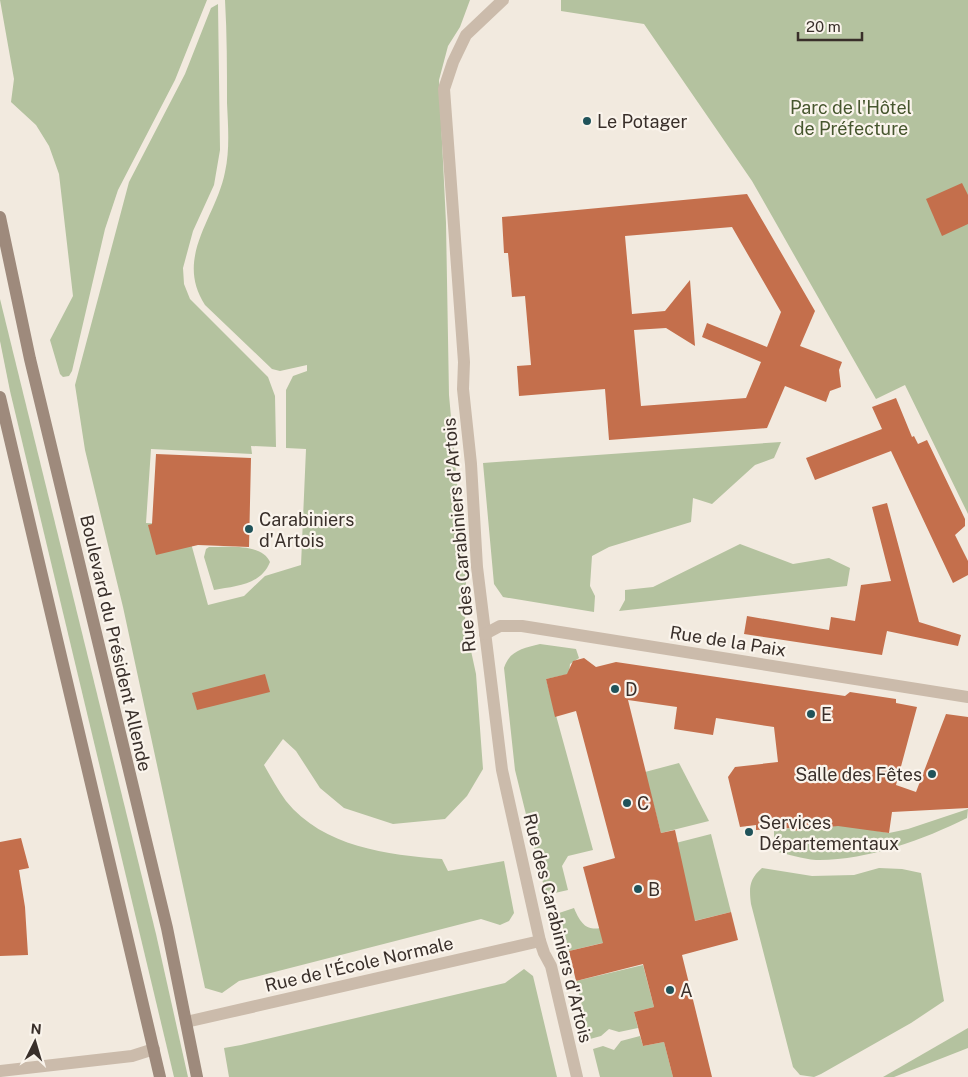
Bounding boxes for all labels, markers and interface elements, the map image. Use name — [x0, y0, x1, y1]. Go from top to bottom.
scale bar — [798, 10, 862, 42]
text: 20 m — [806, 18, 841, 35]
park label: Parc de l'Hôtel de Préfecture — [790, 97, 912, 139]
place label: Le Potager — [597, 111, 688, 132]
marker: Le Potager — [581, 115, 593, 127]
street label: Rue des Carabiniers d'Artois — [438, 417, 480, 653]
place label: Carabiniers d'Artois — [259, 509, 354, 551]
street label: Boulevard du Président Allende — [76, 513, 156, 773]
marker: Carabiniers d'Artois — [243, 523, 255, 535]
street label: Rue de la Paix — [668, 621, 788, 661]
place label: D — [625, 679, 637, 700]
marker: D — [609, 683, 621, 695]
place label: E — [821, 704, 832, 725]
marker: E — [805, 708, 817, 720]
place label: Salle des Fêtes — [795, 764, 922, 785]
marker: Salle des Fêtes — [926, 768, 938, 780]
place label: C — [637, 793, 649, 814]
marker: C — [621, 797, 633, 809]
street label: Rue des Carabiniers d'Artois — [519, 811, 597, 1045]
place label: Services Départementaux — [759, 812, 899, 854]
marker: Services Départementaux — [743, 826, 755, 838]
place label: B — [648, 879, 660, 900]
marker: B — [632, 883, 644, 895]
street label: Rue de l'École Normale — [263, 931, 455, 996]
place label: A — [680, 980, 693, 1001]
marker: A — [664, 984, 676, 996]
north arrow — [10, 1017, 60, 1067]
text: N — [30, 1021, 42, 1037]

